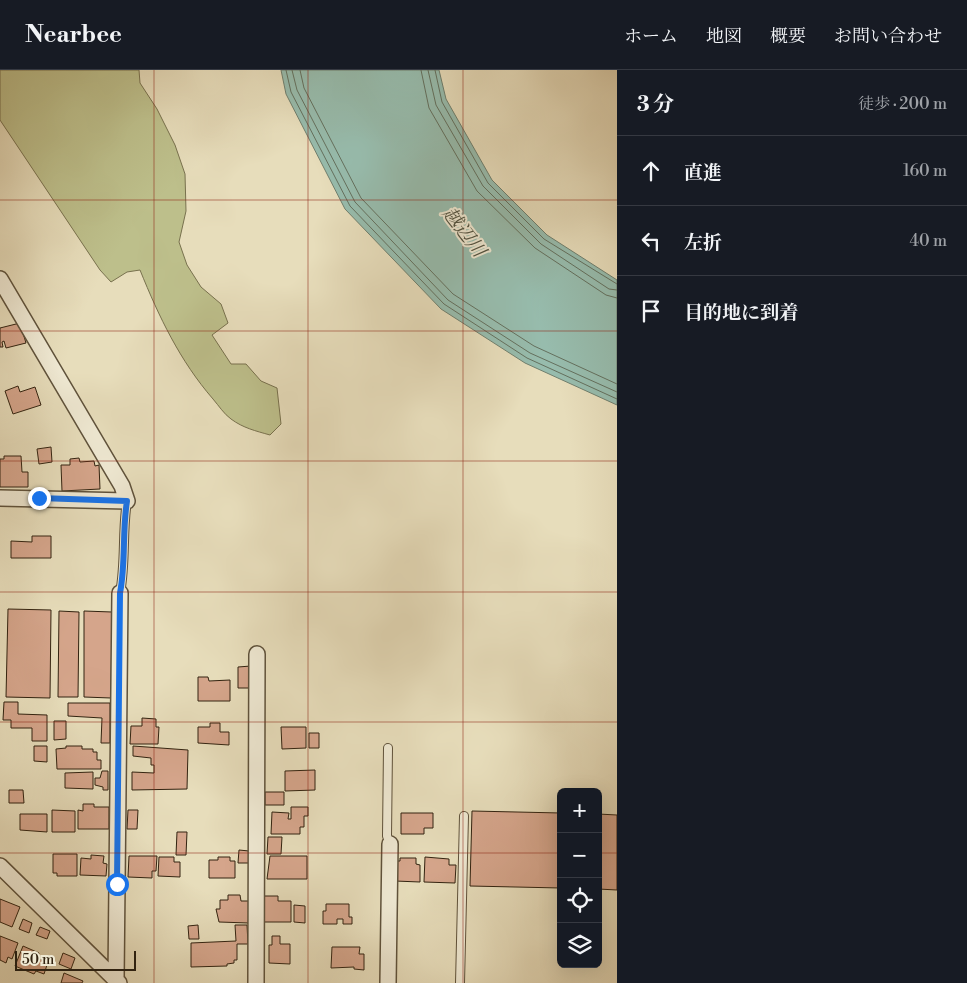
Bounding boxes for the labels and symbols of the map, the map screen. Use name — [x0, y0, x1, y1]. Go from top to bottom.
water label: 越辺川 — [437, 202, 492, 263]
route end — [28, 487, 51, 510]
route start — [106, 873, 129, 896]
scale bar — [15, 948, 136, 971]

